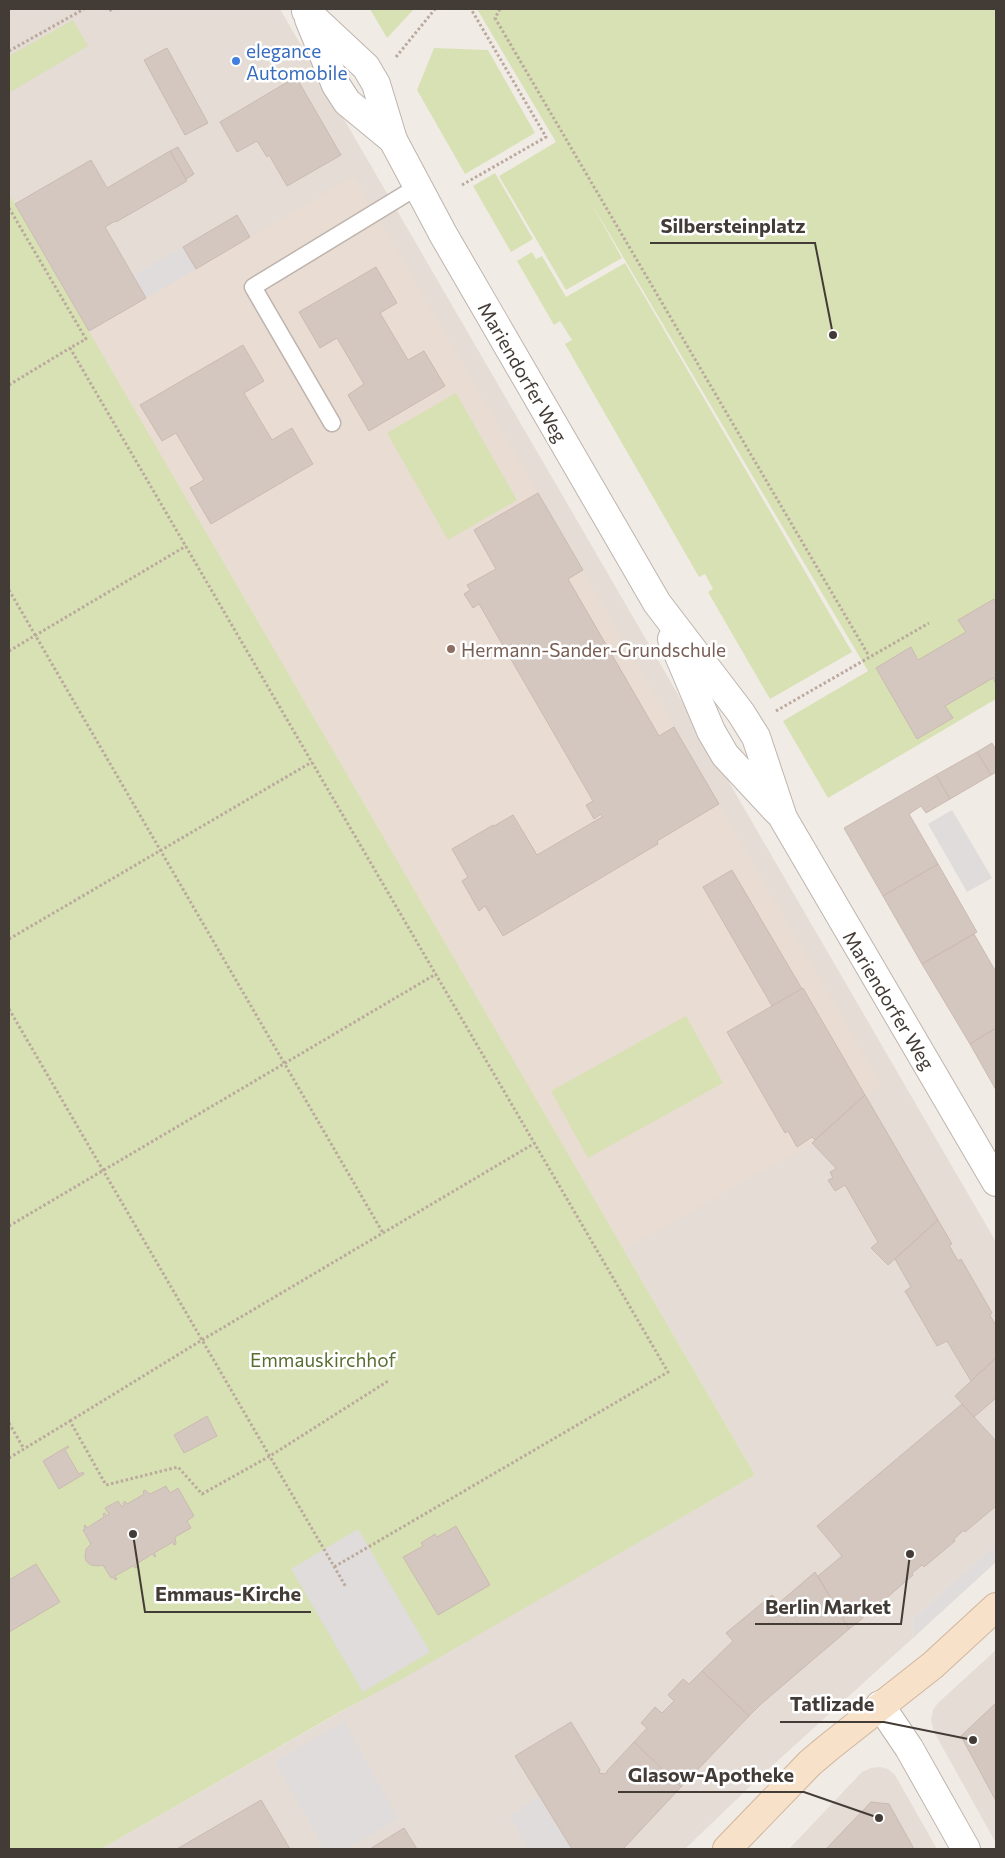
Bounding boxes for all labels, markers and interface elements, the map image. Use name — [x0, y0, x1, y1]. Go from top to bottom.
place label: elegance Automobile — [246, 39, 347, 84]
marker: elegance Automobile — [230, 55, 242, 67]
callout: Silbersteinplatz — [650, 208, 815, 243]
text: Silbersteinplatz — [660, 213, 806, 237]
street label: Mariendorfer Weg — [474, 298, 572, 446]
place label: Hermann-Sander-Grundschule — [461, 638, 726, 661]
marker: Hermann-Sander-Grundschule — [445, 643, 457, 655]
street label: Mariendorfer Weg — [838, 926, 940, 1074]
park label: Emmauskirchhof — [250, 1348, 396, 1371]
callout: Emmaus-Kirche — [145, 1577, 311, 1612]
text: Emmaus-Kirche — [155, 1581, 301, 1605]
callout: Berlin Market — [755, 1589, 901, 1624]
text: Berlin Market — [765, 1594, 891, 1618]
callout: Tatlizade — [780, 1687, 884, 1722]
text: Tatlizade — [790, 1691, 874, 1715]
callout: Glasow-Apotheke — [618, 1757, 804, 1792]
text: Glasow-Apotheke — [628, 1762, 794, 1786]

